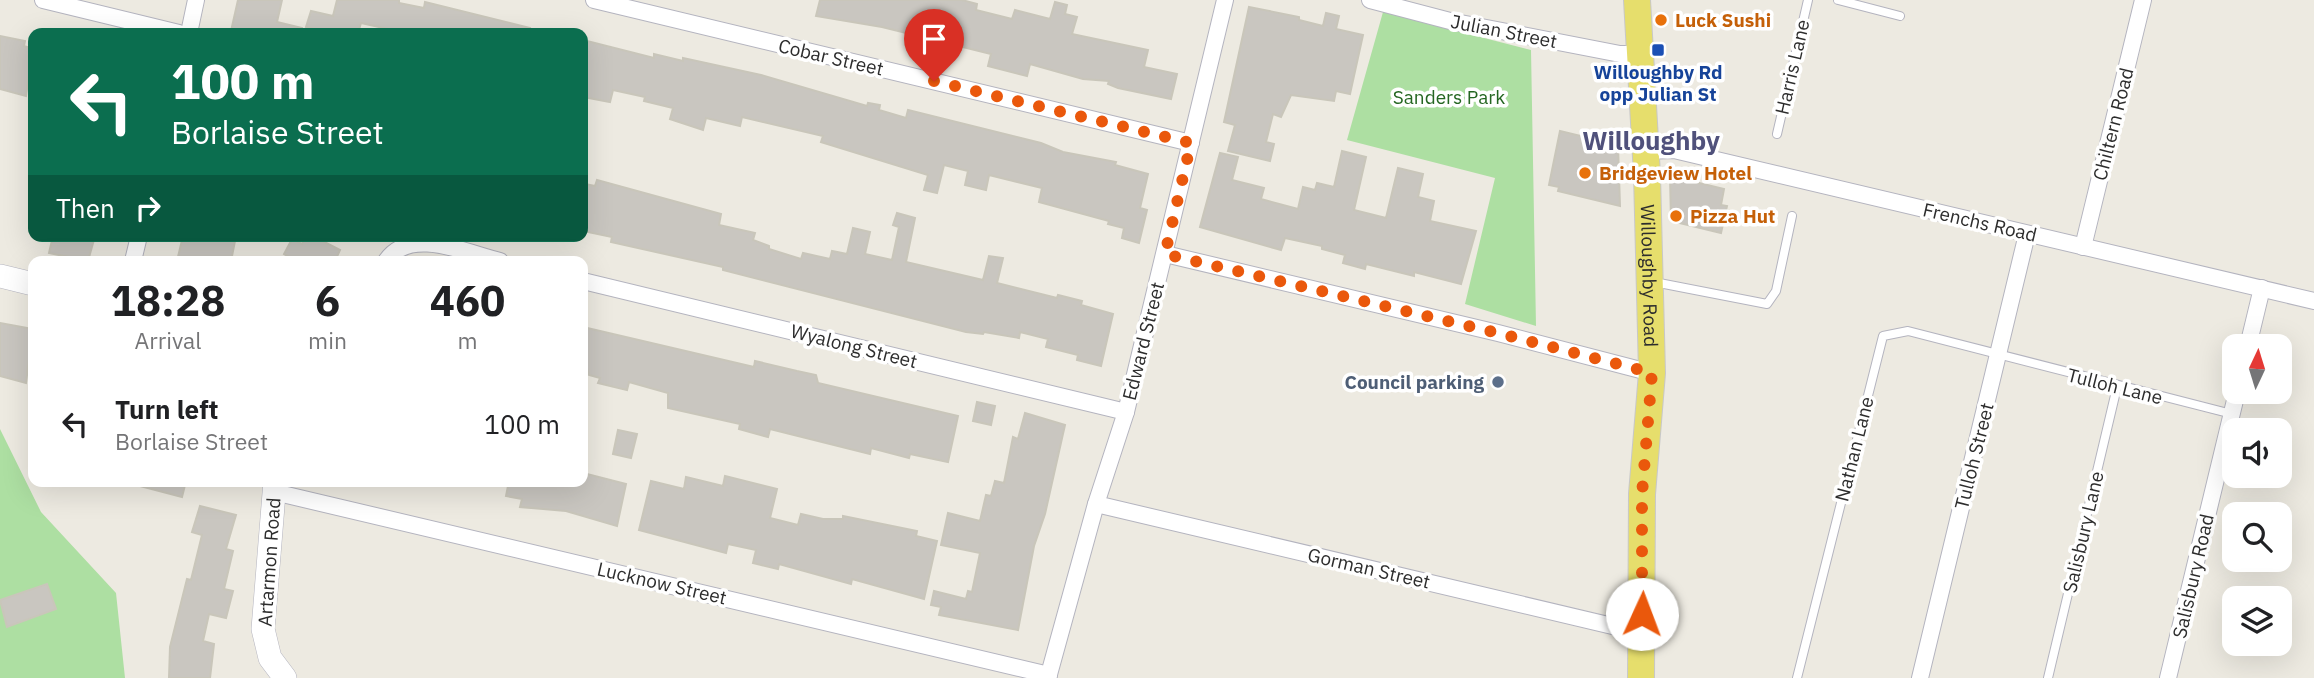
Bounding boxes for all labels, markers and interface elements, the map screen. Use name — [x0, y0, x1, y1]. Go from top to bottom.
place label: Luck Sushi — [1675, 8, 1771, 32]
pin — [904, 9, 964, 81]
street label: Julian Street — [1449, 9, 1559, 53]
marker: Luck Sushi — [1653, 12, 1669, 28]
street label: Harris Lane — [1769, 17, 1815, 117]
icon: arrive — [915, 20, 953, 58]
street label: Cobar Street — [776, 33, 886, 81]
marker: Willoughby Rd opp Julian St — [1650, 42, 1666, 58]
text: 100 m — [171, 49, 315, 112]
icon: left — [56, 56, 147, 147]
place label: Willoughby Rd opp Julian St — [1593, 60, 1723, 106]
street label: Chiltern Road — [2087, 65, 2139, 183]
park label: Sanders Park — [1393, 85, 1505, 109]
text: Borlaise Street — [171, 111, 384, 153]
district label: Willoughby — [1582, 123, 1720, 157]
place label: Bridgeview Hotel — [1599, 161, 1752, 185]
marker: Bridgeview Hotel — [1577, 165, 1593, 181]
icon: right — [129, 189, 167, 227]
text: Then — [56, 191, 115, 225]
street label: Frenchs Road — [1921, 197, 2039, 247]
street label: Willoughby Road — [1636, 204, 1663, 347]
place label: Pizza Hut — [1690, 204, 1775, 228]
marker: Pizza Hut — [1668, 208, 1684, 224]
text: 18:28 — [111, 273, 225, 328]
text: 6 — [315, 273, 340, 328]
text: 460 — [430, 273, 505, 328]
street label: Edward Street — [1117, 279, 1169, 403]
street label: Wyalong Street — [788, 319, 920, 373]
text: Arrival — [135, 325, 202, 355]
text: min — [308, 325, 347, 355]
text: m — [457, 325, 478, 355]
north arrow — [2222, 334, 2292, 404]
map controls — [2222, 334, 2292, 656]
street label: Tulloh Lane — [2065, 363, 2165, 409]
place label: Council parking — [1345, 370, 1485, 394]
marker: Council parking — [1490, 374, 1506, 390]
text: Turn left — [115, 392, 218, 426]
street label: Nathan Lane — [1829, 394, 1879, 504]
street label: Tulloh Street — [1949, 400, 1999, 512]
icon: left — [56, 405, 94, 443]
text: 100 m — [484, 407, 560, 441]
button: sound — [2222, 418, 2292, 488]
text: Borlaise Street — [115, 426, 268, 456]
street label: Salisbury Lane — [2057, 469, 2109, 595]
street label: Artarmon Road — [253, 497, 285, 627]
button: search — [2222, 502, 2292, 572]
street label: Salisbury Road — [2167, 511, 2219, 641]
street label: Gorman Street — [1305, 542, 1433, 594]
street label: Lucknow Street — [595, 556, 729, 610]
position arrow — [1605, 577, 1679, 651]
button: layers — [2222, 586, 2292, 656]

